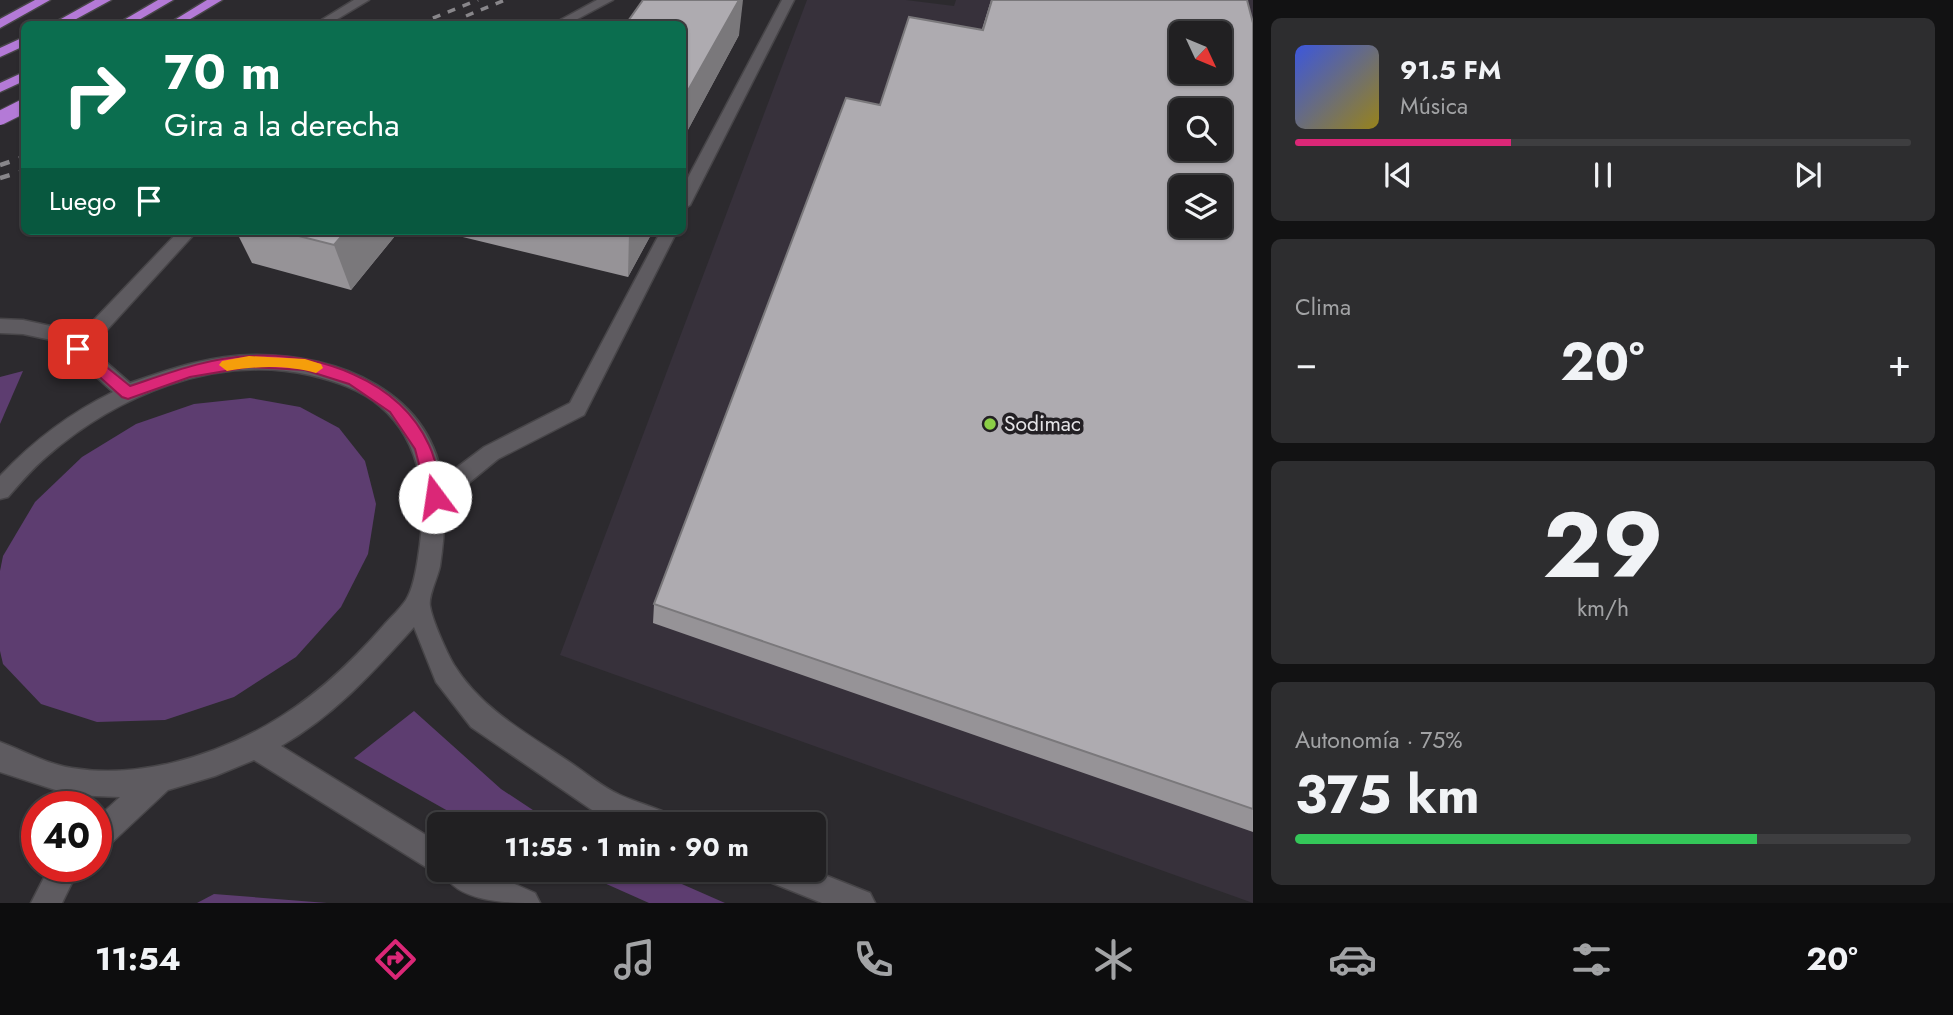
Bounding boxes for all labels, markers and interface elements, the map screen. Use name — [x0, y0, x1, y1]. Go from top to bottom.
north arrow — [1169, 21, 1232, 84]
map controls — [1169, 21, 1232, 238]
text: 70 m — [164, 37, 281, 107]
icon: right — [49, 49, 140, 140]
text: 91.5 FM — [1400, 51, 1501, 89]
text: Música — [1400, 89, 1468, 123]
button: search — [1169, 98, 1232, 161]
text: Gira a la derecha — [164, 102, 400, 148]
icon: previous — [1379, 156, 1417, 194]
icon: pause — [1584, 156, 1622, 194]
icon: next — [1789, 156, 1827, 194]
button: layers — [1169, 175, 1232, 238]
text: Luego — [49, 182, 116, 220]
icon: arrive — [130, 182, 168, 220]
text: Clima — [1295, 290, 1351, 324]
pin — [48, 319, 108, 379]
text: 20° — [1561, 324, 1645, 400]
icon: arrive — [59, 330, 97, 368]
text: − — [1295, 335, 1317, 390]
text: + — [1888, 335, 1911, 390]
place label: Sodimac — [1004, 409, 1081, 439]
marker: Sodimac — [982, 416, 998, 432]
position arrow — [398, 460, 472, 534]
text: 29 — [1543, 480, 1663, 611]
text: km/h — [1577, 591, 1629, 625]
text: Autonomía · 75% — [1295, 723, 1463, 757]
text: 375 km — [1295, 757, 1480, 833]
speed limit sign: 40 — [21, 791, 112, 882]
text: 11:55 · 1 min · 90 m — [504, 828, 749, 866]
icon: directions — [371, 935, 420, 984]
icon: music — [610, 935, 659, 984]
icon: phone — [849, 935, 898, 984]
icon: climate — [1089, 935, 1138, 984]
icon: car — [1328, 935, 1377, 984]
icon: filters — [1567, 935, 1616, 984]
text: 11:54 — [95, 936, 181, 982]
text: 20° — [1806, 936, 1858, 982]

